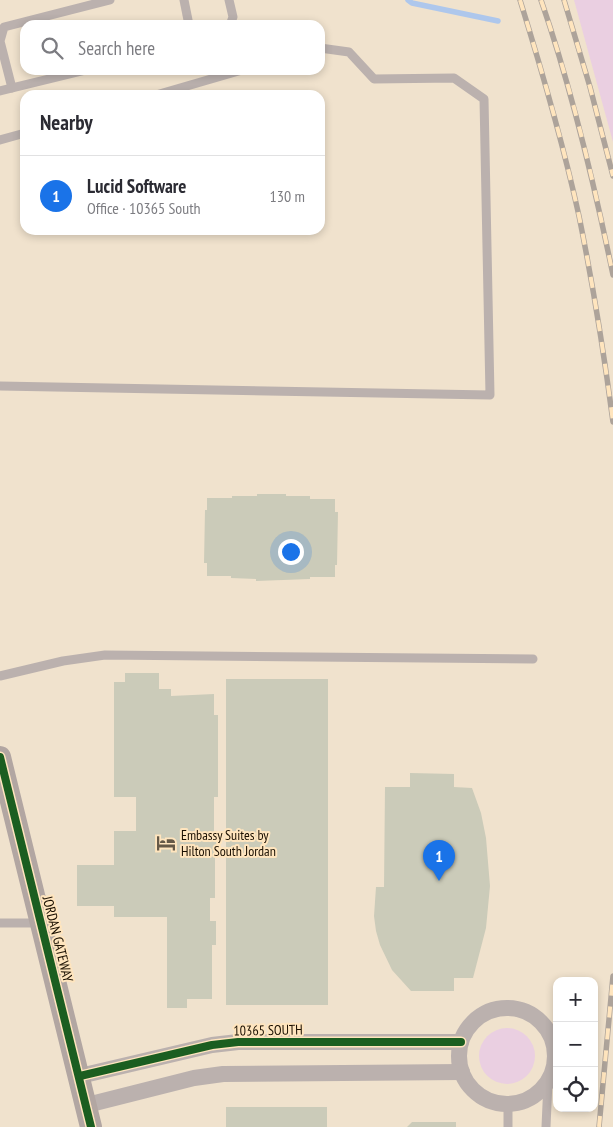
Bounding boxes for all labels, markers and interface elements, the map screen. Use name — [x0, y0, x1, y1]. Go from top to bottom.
search box — [20, 20, 325, 75]
icon: search — [38, 34, 66, 62]
text: Search here — [78, 36, 155, 60]
text: Nearby — [40, 109, 93, 136]
text: Lucid Software — [87, 174, 187, 198]
text: 1 — [52, 186, 60, 206]
text: 130 m — [270, 186, 305, 206]
text: Office · 10365 South — [87, 198, 201, 218]
your location — [278, 539, 304, 565]
place label: Embassy Suites by Hilton South Jordan — [181, 826, 276, 860]
hotel icon: Embassy Suites by Hilton South Jordan — [155, 832, 177, 854]
pin: 1 — [423, 840, 455, 881]
street label: JORDAN GATEWAY — [38, 893, 78, 985]
map controls — [553, 977, 598, 1112]
button: + — [553, 977, 598, 1022]
street label: 10365 SOUTH — [233, 1020, 303, 1040]
button: − — [553, 1022, 598, 1067]
button: locate — [553, 1067, 598, 1112]

